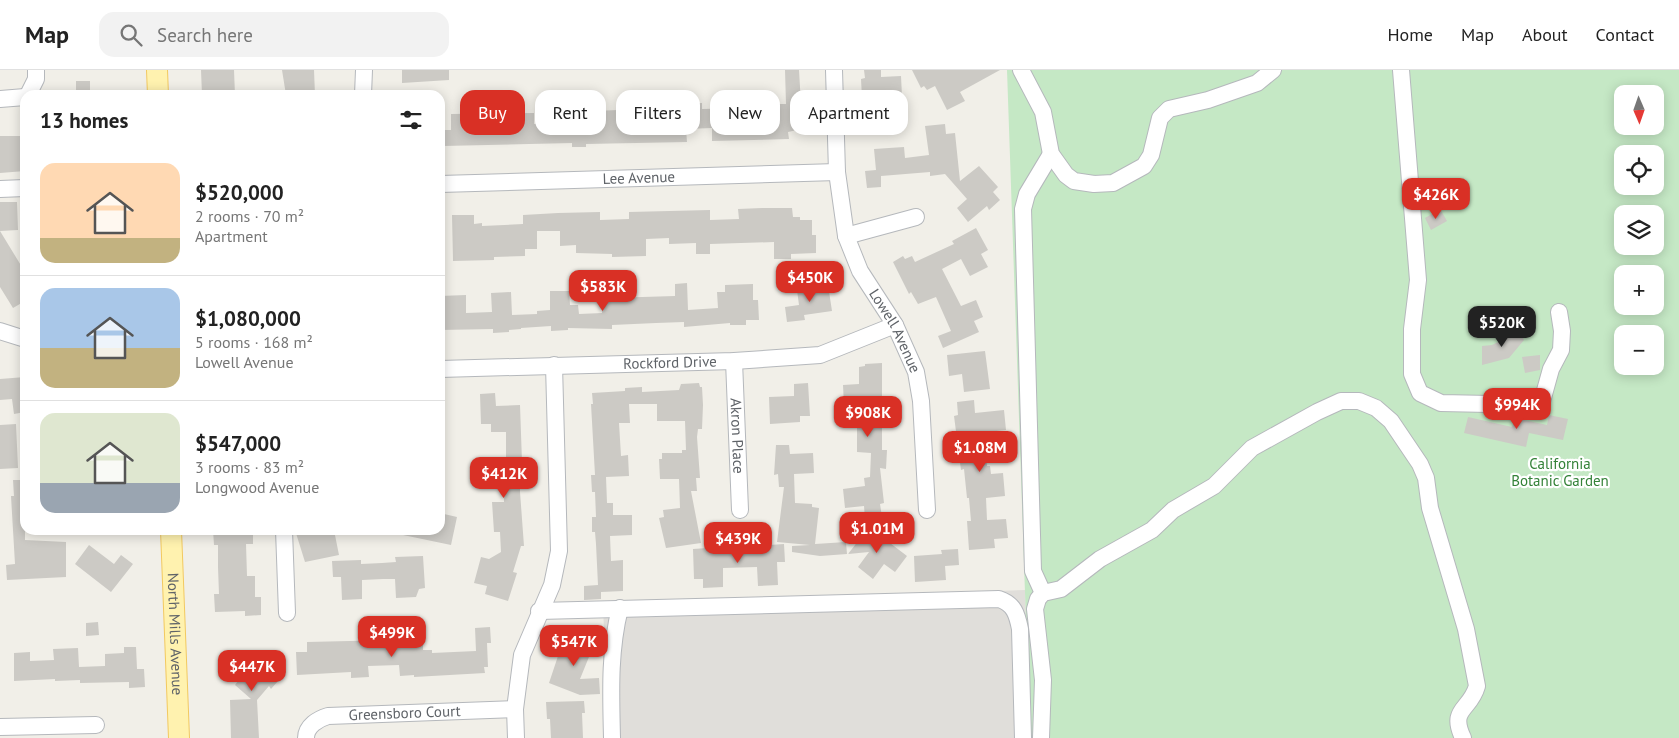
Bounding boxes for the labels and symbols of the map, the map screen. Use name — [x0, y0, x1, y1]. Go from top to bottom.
north arrow — [1614, 85, 1664, 135]
street label: Lee Avenue — [602, 167, 675, 188]
pin: $426K — [1401, 178, 1471, 220]
pin: $450K — [775, 260, 845, 303]
pin: $583K — [568, 270, 638, 312]
street label: Lowell Avenue — [865, 285, 925, 376]
pin: $520K — [1467, 306, 1537, 348]
street label: Rockford Drive — [623, 351, 717, 373]
pin: $994K — [1482, 388, 1552, 430]
pin: $908K — [833, 396, 903, 438]
street label: Akron Place — [727, 398, 749, 474]
pin: $1.08M — [939, 430, 1021, 473]
park label: California Botanic Garden — [1511, 454, 1609, 490]
pin: $412K — [469, 456, 539, 499]
pin: $1.01M — [836, 512, 918, 554]
pin: $439K — [703, 522, 773, 564]
street label: North Mills Avenue — [164, 572, 187, 695]
pin: $499K — [357, 616, 427, 658]
pin: $547K — [539, 624, 609, 667]
pin: $447K — [217, 650, 287, 692]
street label: Greensboro Court — [348, 701, 461, 724]

